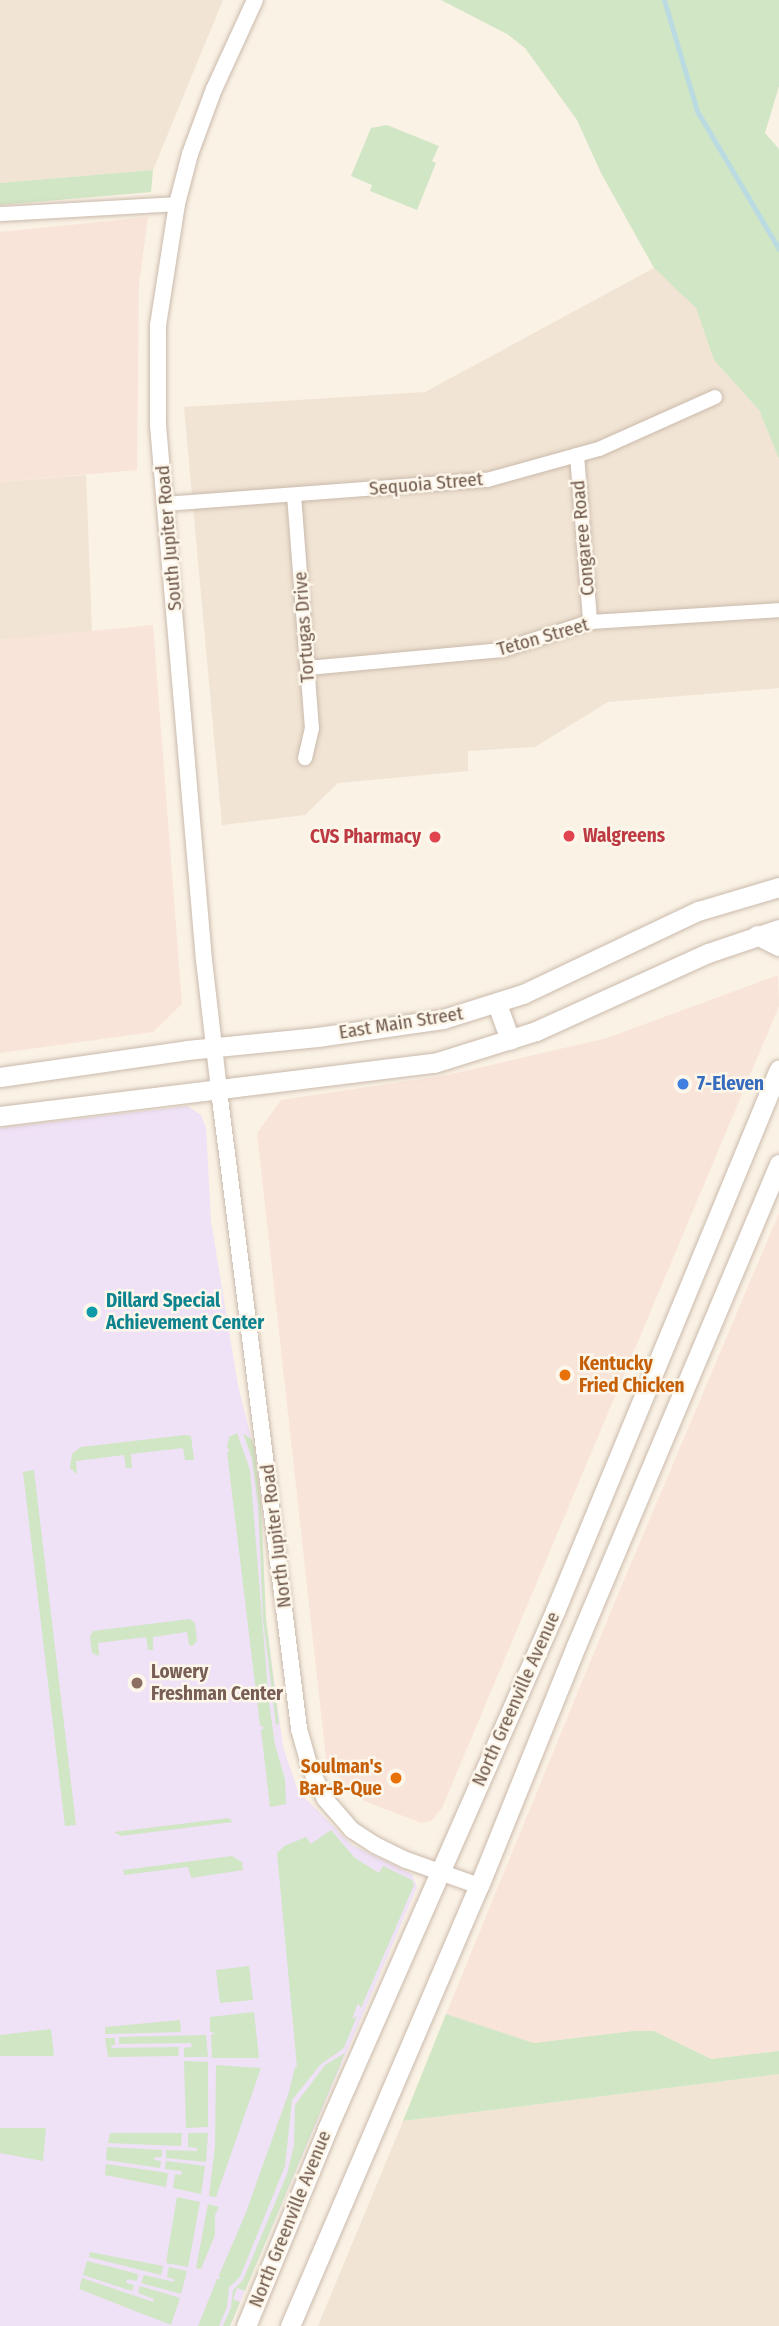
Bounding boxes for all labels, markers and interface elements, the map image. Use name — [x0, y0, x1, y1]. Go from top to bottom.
street label: South Jupiter Road — [151, 464, 187, 612]
street label: Sequoia Street — [368, 468, 484, 500]
street label: Congaree Road — [567, 479, 599, 597]
street label: Tortugas Drive — [289, 571, 319, 683]
street label: Teton Street — [495, 613, 591, 661]
place label: Walgreens — [583, 825, 665, 847]
place label: CVS Pharmacy — [310, 826, 421, 848]
marker: Walgreens — [561, 828, 577, 844]
marker: CVS Pharmacy — [427, 829, 443, 845]
street label: East Main Street — [337, 1002, 465, 1044]
place label: 7-Eleven — [697, 1073, 764, 1095]
marker: 7-Eleven — [675, 1076, 691, 1092]
place label: Dillard Special Achievement Center — [106, 1290, 264, 1334]
marker: Dillard Special Achievement Center — [84, 1304, 100, 1320]
place label: Kentucky Fried Chicken — [579, 1353, 684, 1397]
marker: Kentucky Fried Chicken — [557, 1367, 573, 1383]
street label: North Jupiter Road — [256, 1463, 296, 1609]
street label: North Greenville Avenue — [467, 1608, 565, 1790]
place label: Lowery Freshman Center — [151, 1661, 283, 1705]
marker: Lowery Freshman Center — [129, 1675, 145, 1691]
place label: Soulman's Bar-B-Que — [299, 1756, 382, 1800]
marker: Soulman's Bar-B-Que — [388, 1770, 404, 1786]
street label: North Greenville Avenue — [244, 2127, 336, 2311]

